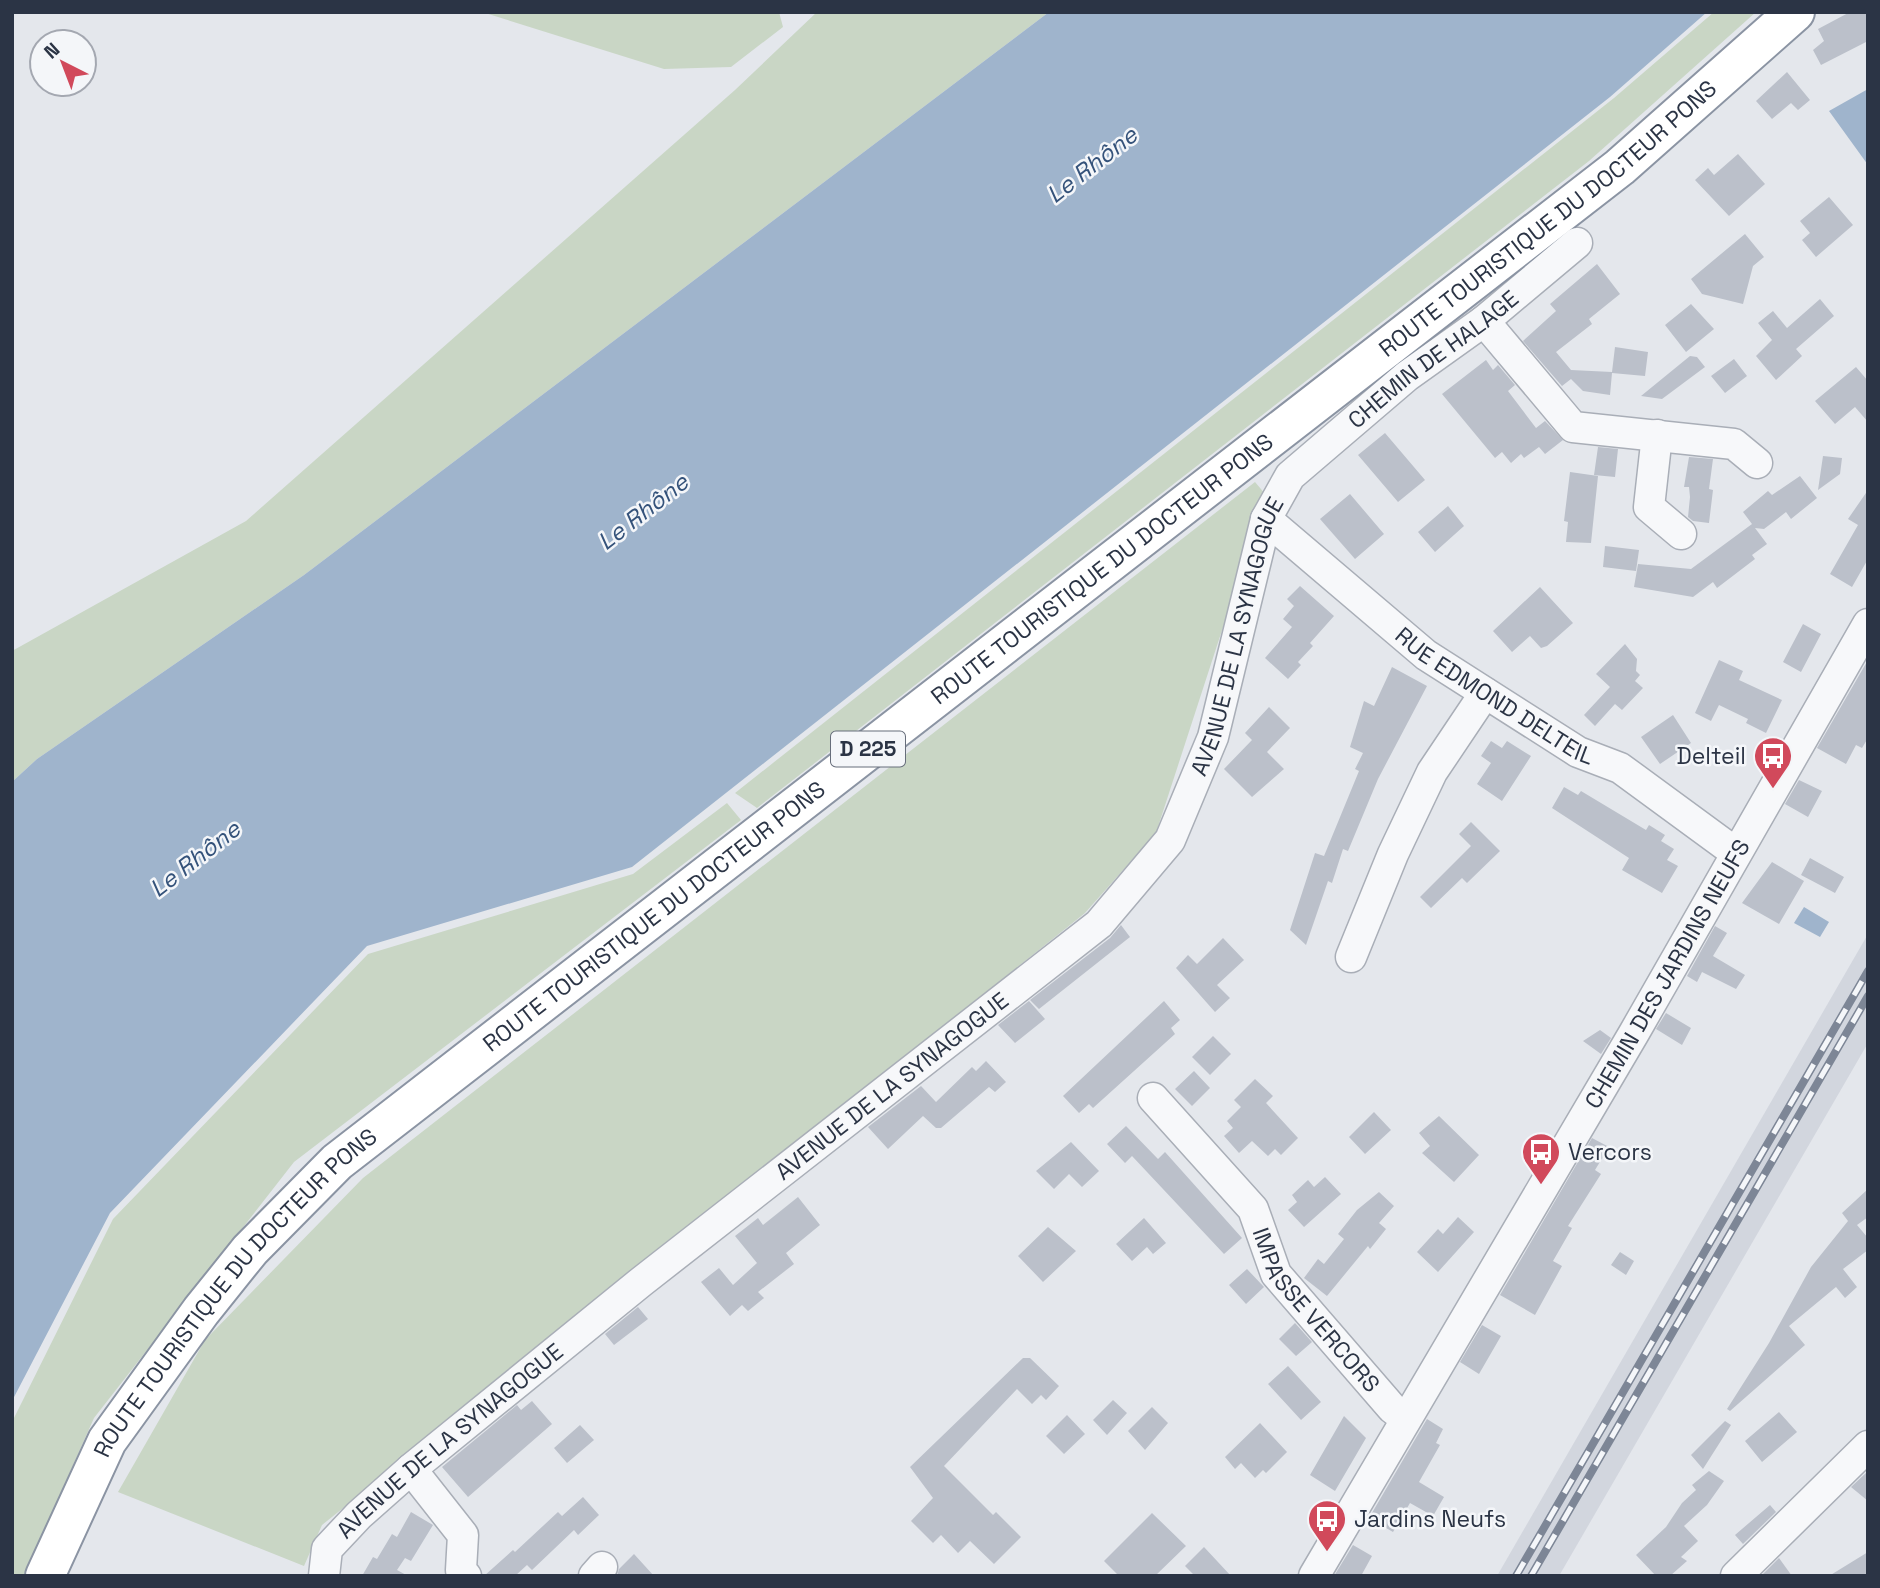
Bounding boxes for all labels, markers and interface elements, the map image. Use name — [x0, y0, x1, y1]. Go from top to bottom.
north arrow — [28, 28, 98, 98]
text: N — [39, 37, 65, 64]
street label: ROUTE TOURISTIQUE DU DOCTEUR PONS — [1373, 74, 1723, 363]
water label: Le Rhône — [1040, 119, 1144, 210]
street label: CHEMIN DE HALAGE — [1342, 284, 1525, 435]
street label: ROUTE TOURISTIQUE DU DOCTEUR PONS — [925, 427, 1279, 711]
water label: Le Rhône — [591, 466, 695, 557]
street label: AVENUE DE LA SYNAGOGUE — [1183, 492, 1290, 780]
street label: RUE EDMOND DELTEIL — [1389, 620, 1598, 772]
road number: D 225 — [831, 732, 905, 766]
bus stop icon: Delteil — [1752, 735, 1794, 790]
place label: Delteil — [1676, 741, 1746, 771]
street label: ROUTE TOURISTIQUE DU DOCTEUR PONS — [477, 774, 831, 1058]
water label: Le Rhône — [143, 813, 247, 904]
street label: CHEMIN DES JARDINS NEUFS — [1578, 834, 1757, 1114]
street label: AVENUE DE LA SYNAGOGUE — [769, 985, 1014, 1186]
street label: ROUTE TOURISTIQUE DU DOCTEUR PONS — [87, 1122, 383, 1462]
bus stop icon: Vercors — [1520, 1131, 1562, 1186]
place label: Vercors — [1568, 1137, 1652, 1167]
street label: IMPASSE VERCORS — [1246, 1224, 1387, 1398]
street label: AVENUE DE LA SYNAGOGUE — [330, 1336, 569, 1545]
bus stop icon: Jardins Neufs — [1306, 1498, 1348, 1553]
place label: Jardins Neufs — [1354, 1504, 1506, 1534]

